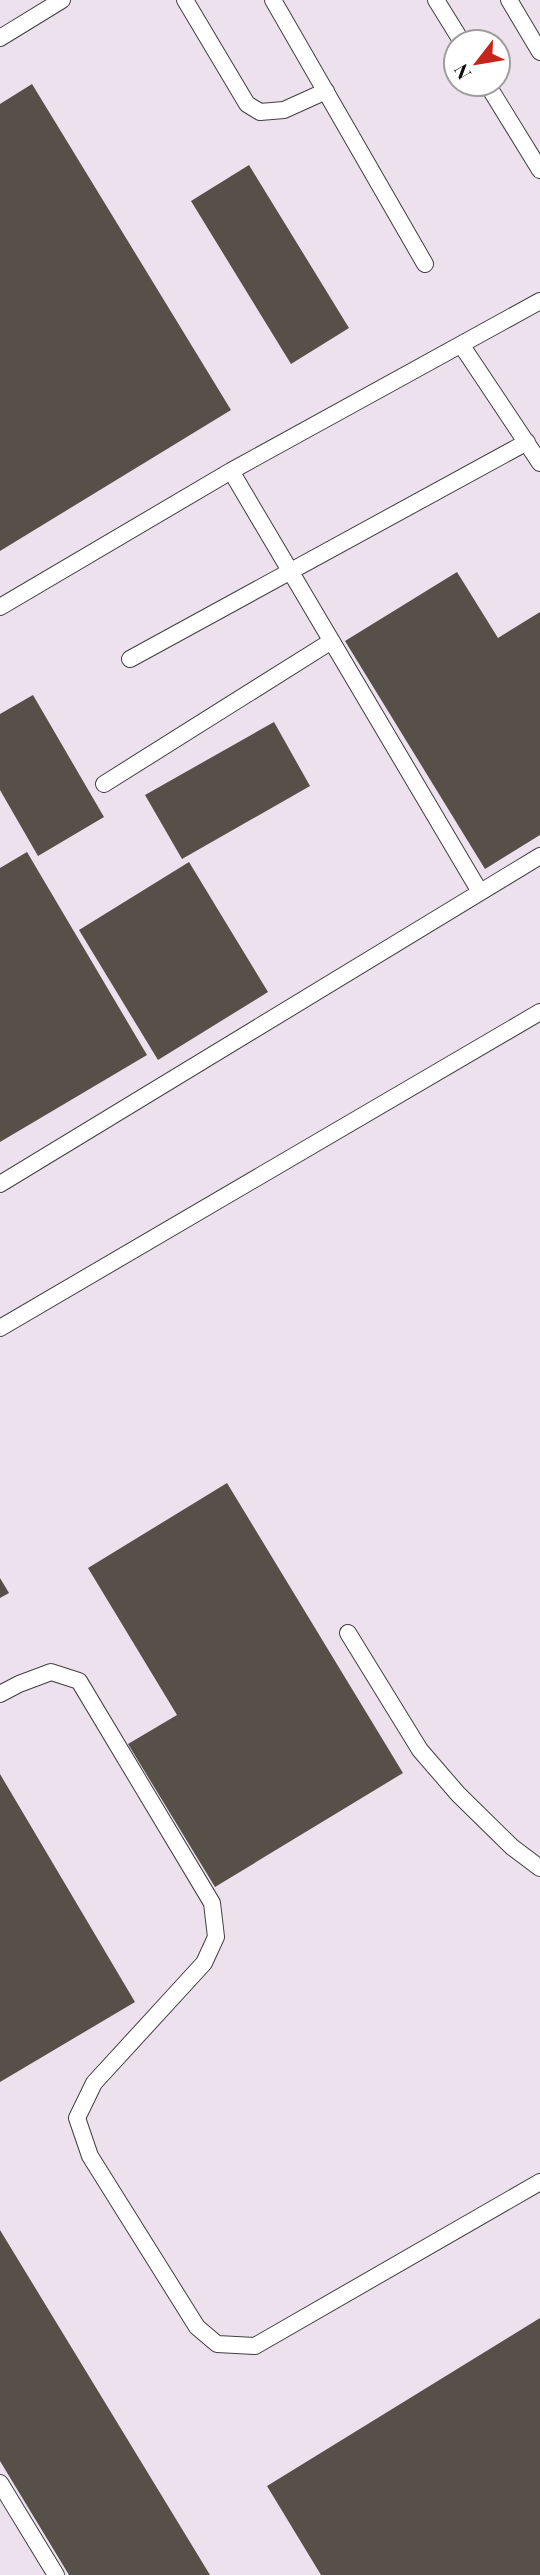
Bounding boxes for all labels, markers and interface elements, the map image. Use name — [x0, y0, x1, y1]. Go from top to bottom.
north arrow — [442, 28, 512, 98]
text: N — [447, 59, 476, 85]

